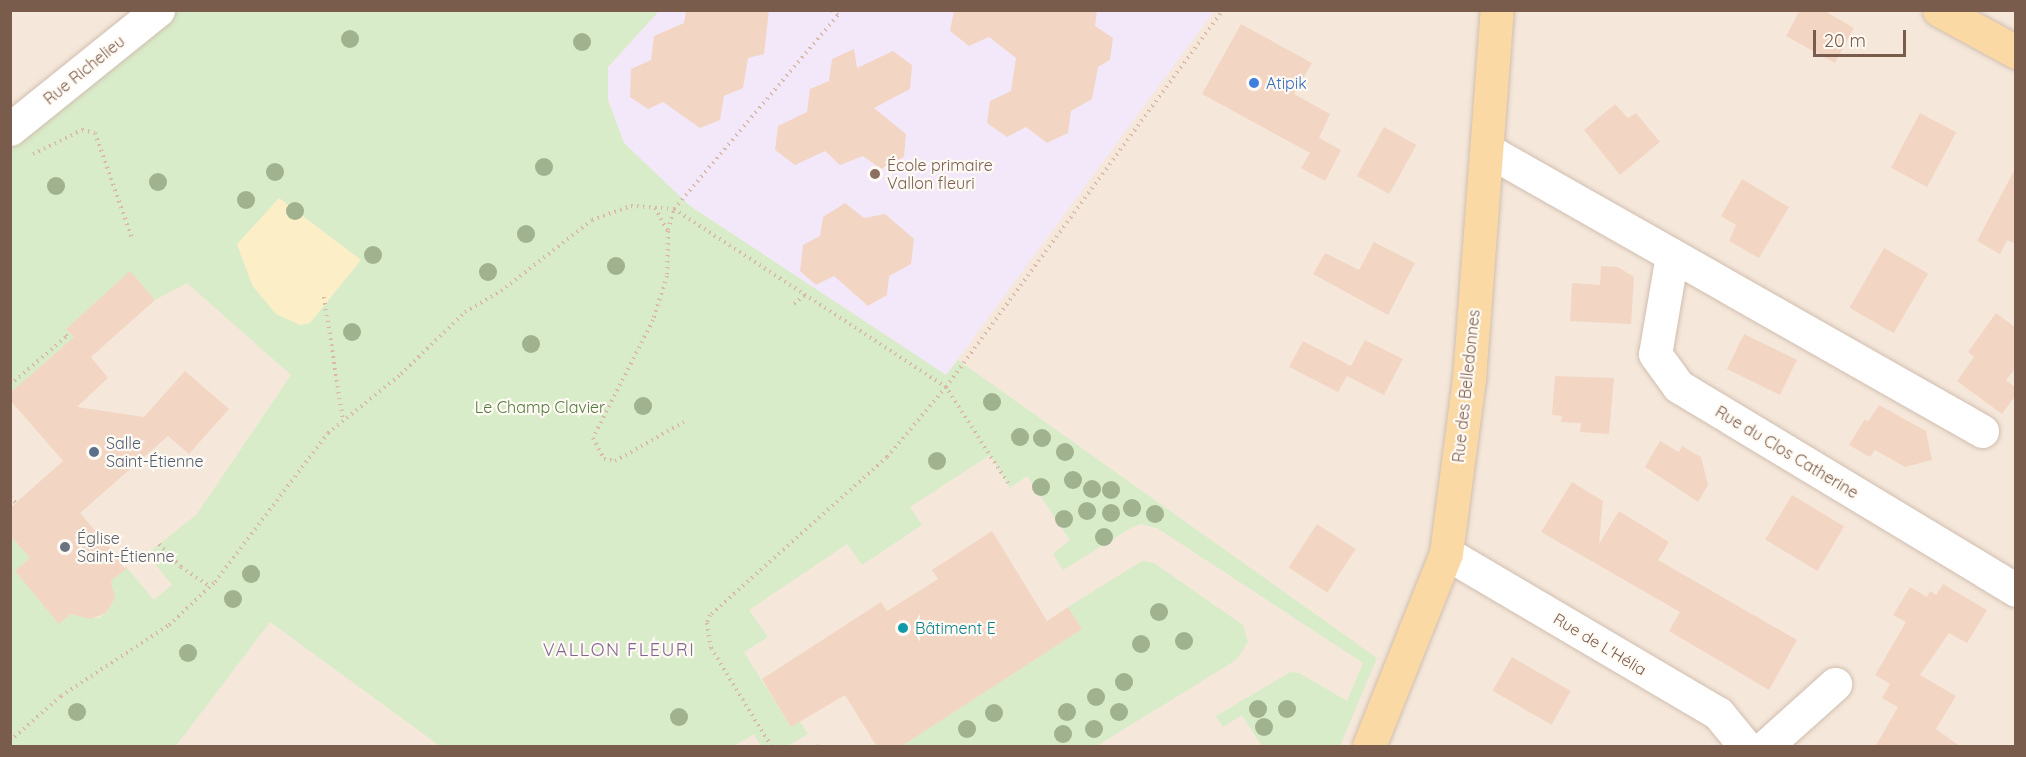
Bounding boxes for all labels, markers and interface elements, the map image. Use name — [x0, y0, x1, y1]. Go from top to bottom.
scale bar — [1816, 18, 1909, 56]
text: 20 m — [1824, 29, 1866, 52]
street label: Rue Richelieu — [40, 31, 128, 109]
place label: Atipik — [1266, 73, 1307, 93]
marker: Atipik — [1247, 76, 1261, 90]
place label: École primaire Vallon fleuri — [887, 155, 993, 193]
marker: École primaire Vallon fleuri — [868, 167, 882, 181]
street label: Rue des Belledonnes — [1448, 309, 1484, 463]
park label: Le Champ Clavier — [475, 397, 605, 417]
street label: Rue du Clos Catherine — [1712, 402, 1862, 502]
place label: Salle Saint-Étienne — [106, 433, 204, 471]
marker: Salle Saint-Étienne — [87, 445, 101, 459]
place label: Église Saint-Étienne — [77, 528, 175, 566]
marker: Église Saint-Étienne — [58, 540, 72, 554]
street label: Rue de L'Hélia — [1550, 609, 1650, 679]
place label: Bâtiment E — [915, 618, 996, 638]
marker: Bâtiment E — [896, 621, 910, 635]
district label: VALLON FLEURI — [543, 639, 695, 661]

